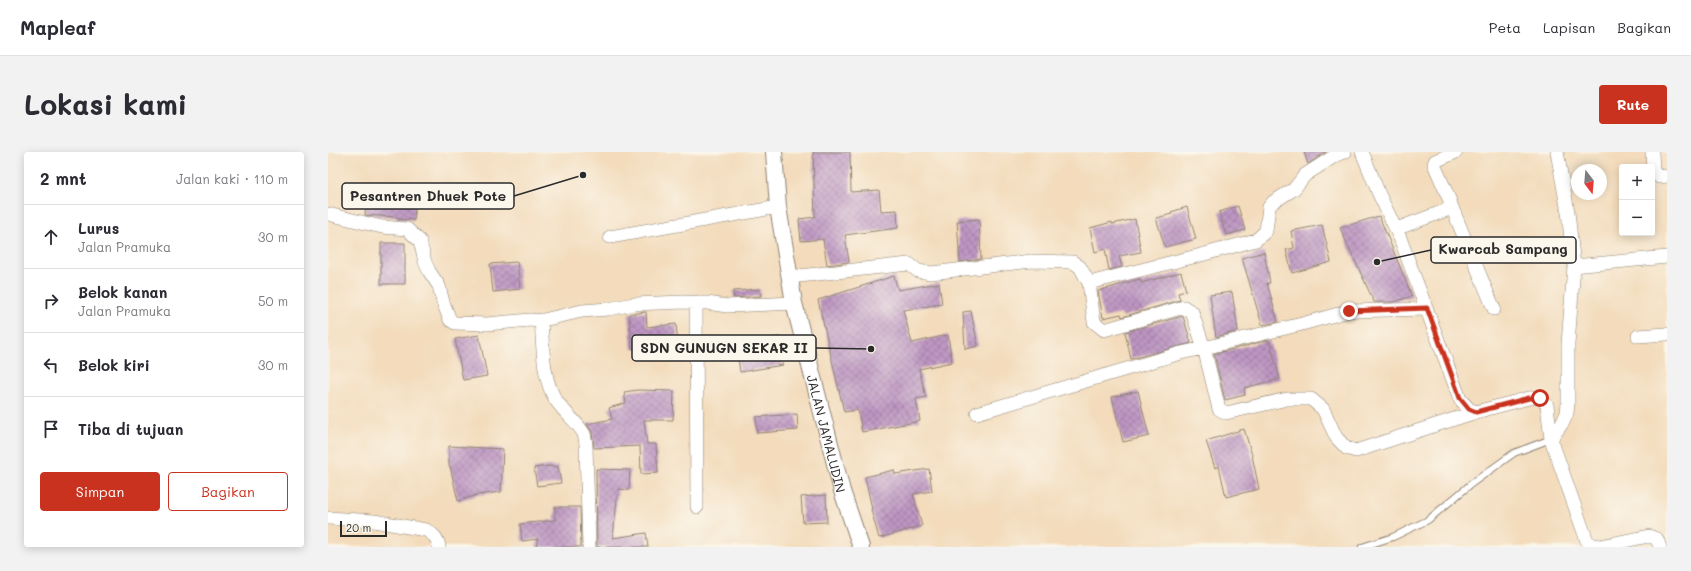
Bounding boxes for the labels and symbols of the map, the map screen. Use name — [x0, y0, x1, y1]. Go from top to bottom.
north arrow — [1571, 164, 1607, 200]
callout: Pesantren Dhuek Pote — [342, 183, 514, 209]
text: Pesantren Dhuek Pote — [350, 186, 506, 205]
callout: Kwarcab Sampang — [1431, 237, 1576, 263]
text: Kwarcab Sampang — [1438, 239, 1568, 258]
route end — [1340, 302, 1358, 320]
callout: SDN GUNUGN SEKAR II — [632, 335, 816, 361]
text: SDN GUNUGN SEKAR II — [640, 338, 808, 357]
street label: JALAN JAMALUDIN — [804, 373, 850, 494]
route start — [1531, 389, 1549, 407]
scale bar — [340, 519, 387, 538]

